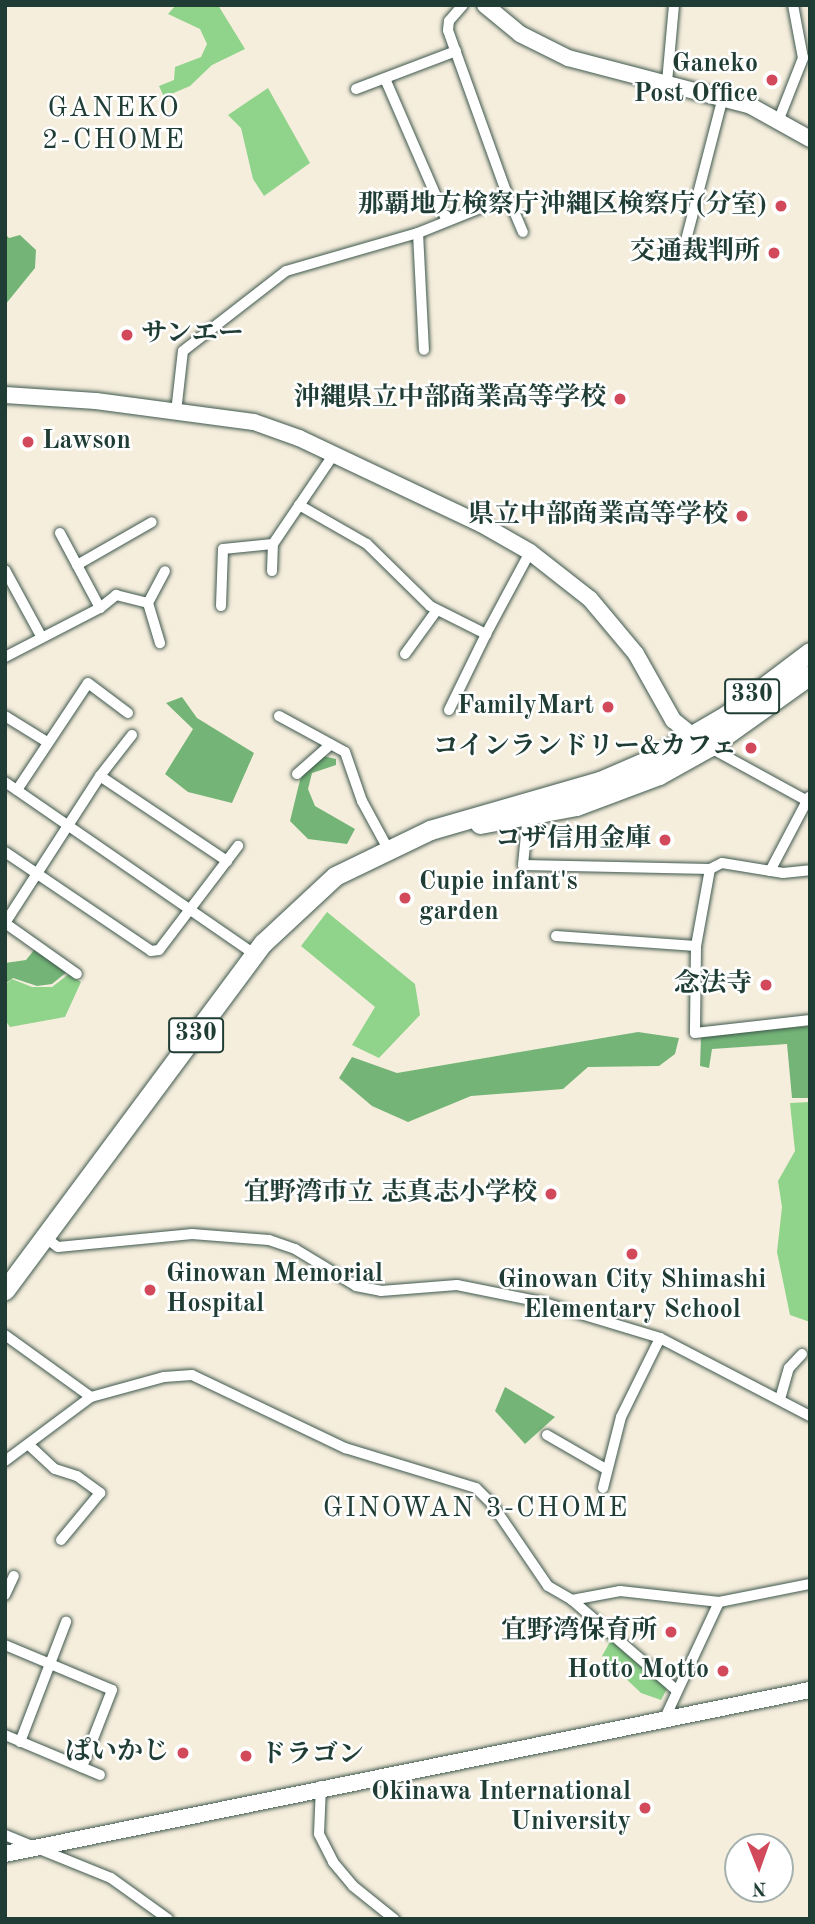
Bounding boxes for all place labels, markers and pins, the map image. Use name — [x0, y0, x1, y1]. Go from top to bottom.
place label: Ganeko Post Office — [633, 49, 758, 110]
marker: Ganeko Post Office — [764, 72, 780, 88]
place label: 那覇地方検察庁沖縄区検察庁(分室) — [358, 190, 767, 222]
marker: 那覇地方検察庁沖縄区検察庁(分室) — [773, 198, 789, 214]
place label: 交通裁判所 — [630, 237, 760, 269]
marker: 交通裁判所 — [766, 245, 782, 261]
place label: サンエー — [141, 319, 245, 351]
marker: サンエー — [119, 327, 135, 343]
place label: 沖縄県立中部商業高等学校 — [294, 383, 606, 415]
marker: 沖縄県立中部商業高等学校 — [612, 391, 628, 407]
place label: Lawson — [42, 426, 131, 458]
marker: Lawson — [20, 434, 36, 450]
place label: 県立中部商業高等学校 — [468, 500, 728, 532]
marker: 県立中部商業高等学校 — [734, 508, 750, 524]
place label: FamilyMart — [457, 691, 594, 723]
marker: FamilyMart — [600, 699, 616, 715]
place label: コインランドリー&カフェ — [431, 732, 737, 764]
marker: コインランドリー&カフェ — [743, 740, 759, 756]
place label: コザ信用金庫 — [495, 824, 651, 856]
marker: コザ信用金庫 — [657, 832, 673, 848]
place label: Cupie infant's garden — [419, 867, 578, 928]
marker: Cupie infant's garden — [397, 890, 413, 906]
place label: 念法寺 — [674, 969, 752, 1001]
marker: 念法寺 — [758, 977, 774, 993]
place label: 宜野湾市立 志真志小学校 — [244, 1178, 537, 1210]
marker: 宜野湾市立 志真志小学校 — [543, 1186, 559, 1202]
marker: Ginowan City Shimashi Elementary School — [624, 1246, 640, 1262]
place label: Ginowan Memorial Hospital — [166, 1259, 383, 1320]
place label: Ginowan City Shimashi Elementary School — [498, 1265, 766, 1326]
marker: Ginowan Memorial Hospital — [140, 1280, 160, 1300]
place label: 宜野湾保育所 — [501, 1616, 657, 1648]
marker: 宜野湾保育所 — [663, 1624, 679, 1640]
place label: Hotto Motto — [567, 1655, 709, 1687]
marker: Hotto Motto — [715, 1663, 731, 1679]
place label: ぱいかじ — [65, 1737, 169, 1769]
place label: ドラゴン — [260, 1740, 364, 1772]
marker: ぱいかじ — [175, 1745, 191, 1761]
marker: ドラゴン — [238, 1748, 254, 1764]
place label: Okinawa International University — [371, 1777, 631, 1839]
marker: Okinawa International University — [637, 1800, 653, 1816]

